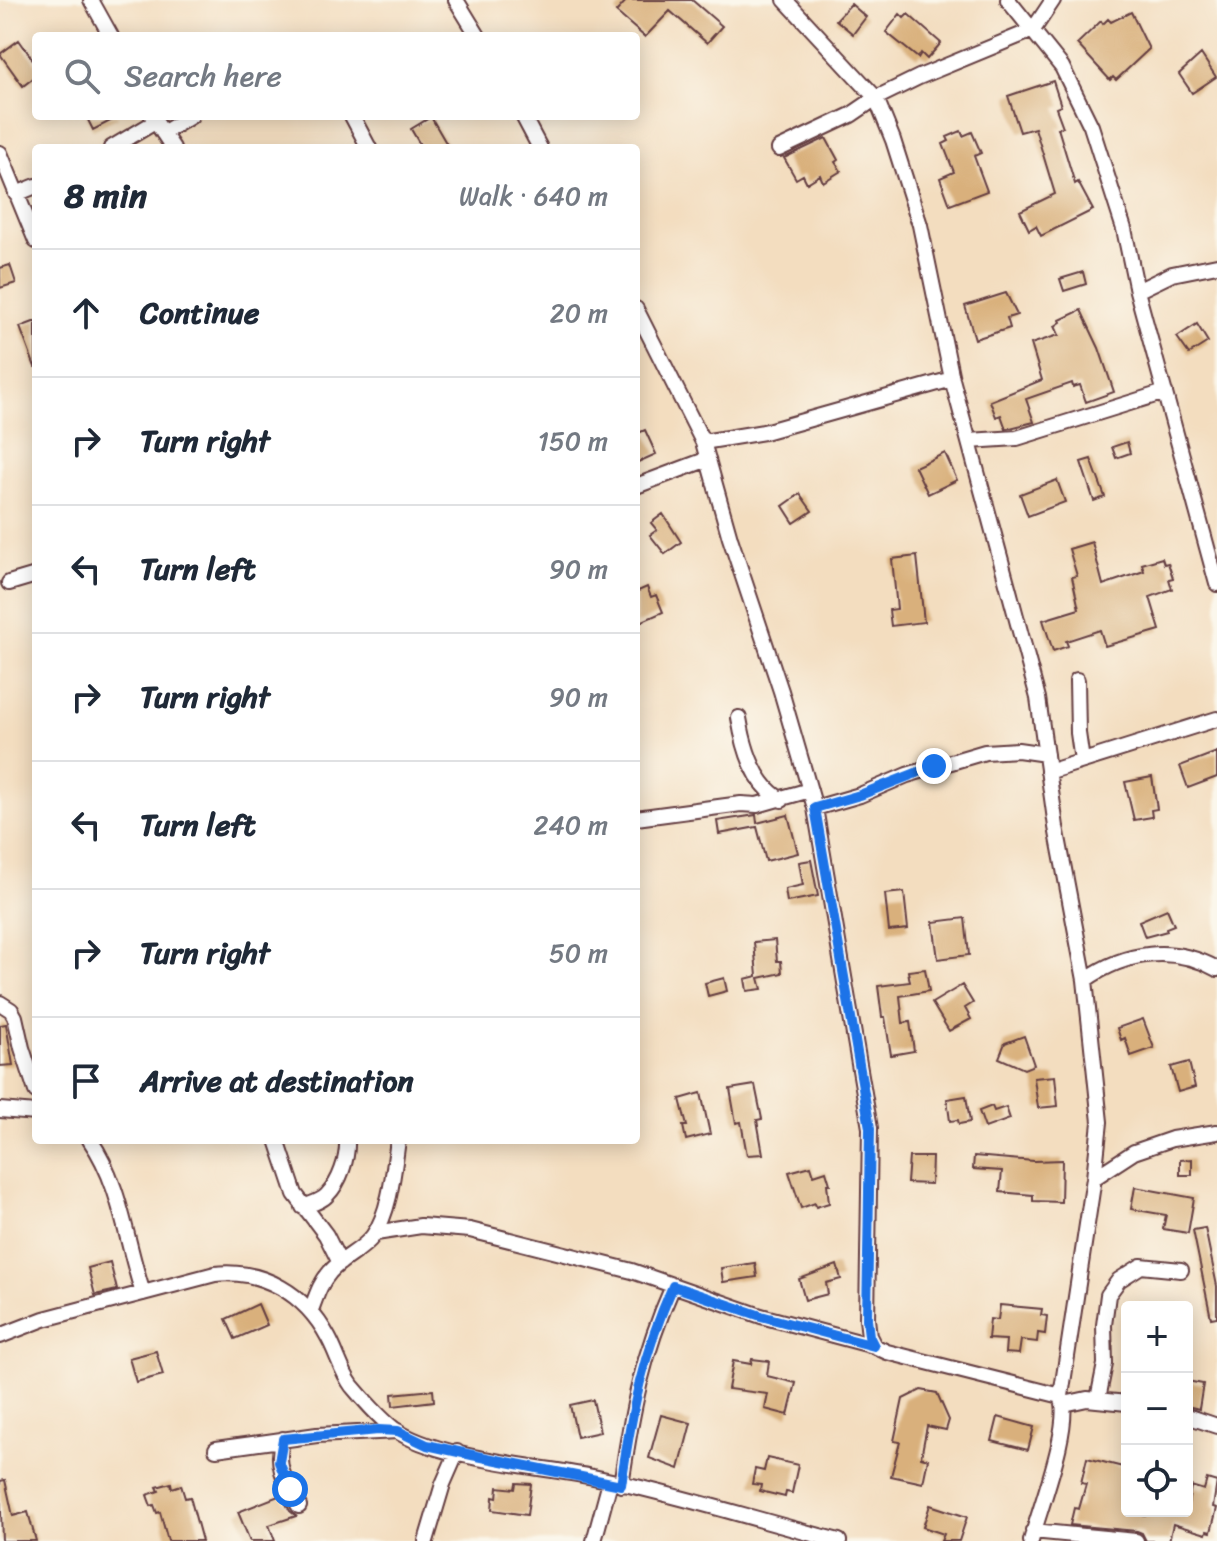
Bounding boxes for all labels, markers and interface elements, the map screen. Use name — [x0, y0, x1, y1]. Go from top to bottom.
search box — [32, 32, 640, 120]
text: Search here — [124, 49, 282, 103]
icon: search — [60, 54, 104, 98]
text: 8 min — [64, 166, 147, 226]
text: Walk · 640 m — [459, 173, 608, 219]
text: Continue — [140, 286, 259, 340]
text: 20 m — [550, 290, 608, 336]
icon: ahead — [64, 291, 108, 335]
text: Turn right — [140, 414, 270, 468]
text: 150 m — [538, 418, 608, 464]
icon: right — [64, 419, 108, 463]
text: Turn left — [140, 542, 256, 596]
text: 90 m — [549, 546, 608, 592]
icon: left — [64, 547, 108, 591]
text: Turn right — [140, 670, 270, 724]
text: 90 m — [549, 674, 608, 720]
icon: right — [64, 675, 108, 719]
route end — [916, 748, 952, 784]
text: Turn left — [140, 798, 256, 852]
text: 240 m — [534, 802, 608, 848]
icon: left — [64, 803, 108, 847]
text: Turn right — [140, 926, 270, 980]
text: 50 m — [549, 930, 608, 976]
icon: right — [64, 931, 108, 975]
text: Arrive at destination — [140, 1054, 414, 1108]
icon: arrive — [64, 1059, 108, 1103]
map controls — [1121, 1301, 1193, 1517]
button: + — [1121, 1301, 1193, 1373]
button: − — [1121, 1373, 1193, 1445]
button: locate — [1121, 1445, 1193, 1517]
route start — [272, 1471, 308, 1507]

